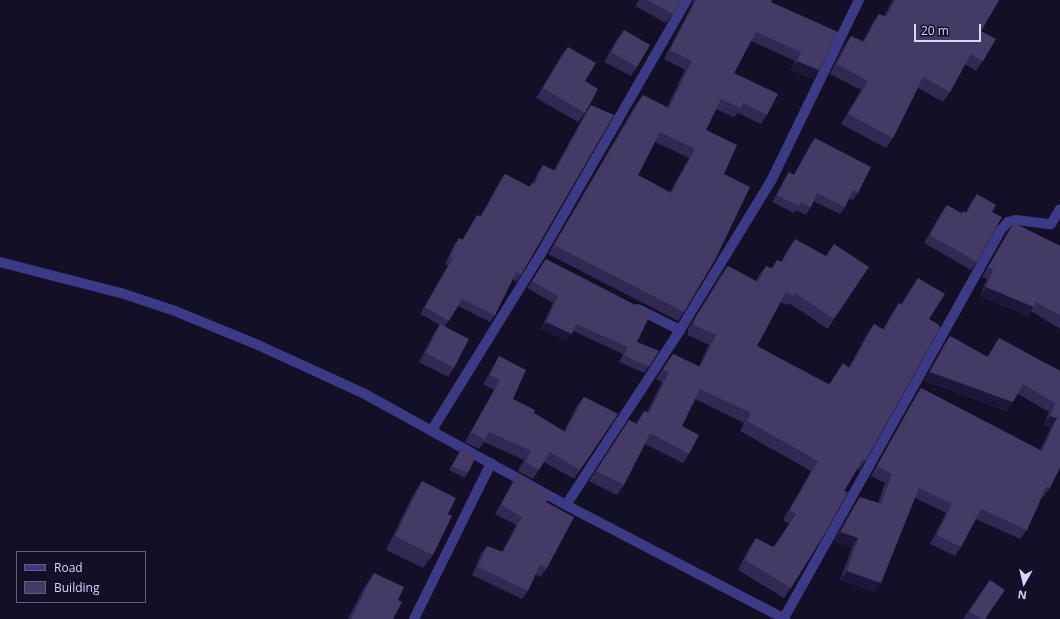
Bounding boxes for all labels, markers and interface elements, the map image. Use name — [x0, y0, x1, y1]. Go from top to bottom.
scale bar — [916, 16, 983, 42]
text: 20 m — [921, 22, 949, 39]
legend — [16, 551, 146, 603]
text: Road — [54, 559, 83, 576]
north arrow — [1004, 563, 1044, 603]
text: Building — [54, 579, 99, 596]
text: N — [1017, 587, 1028, 603]

